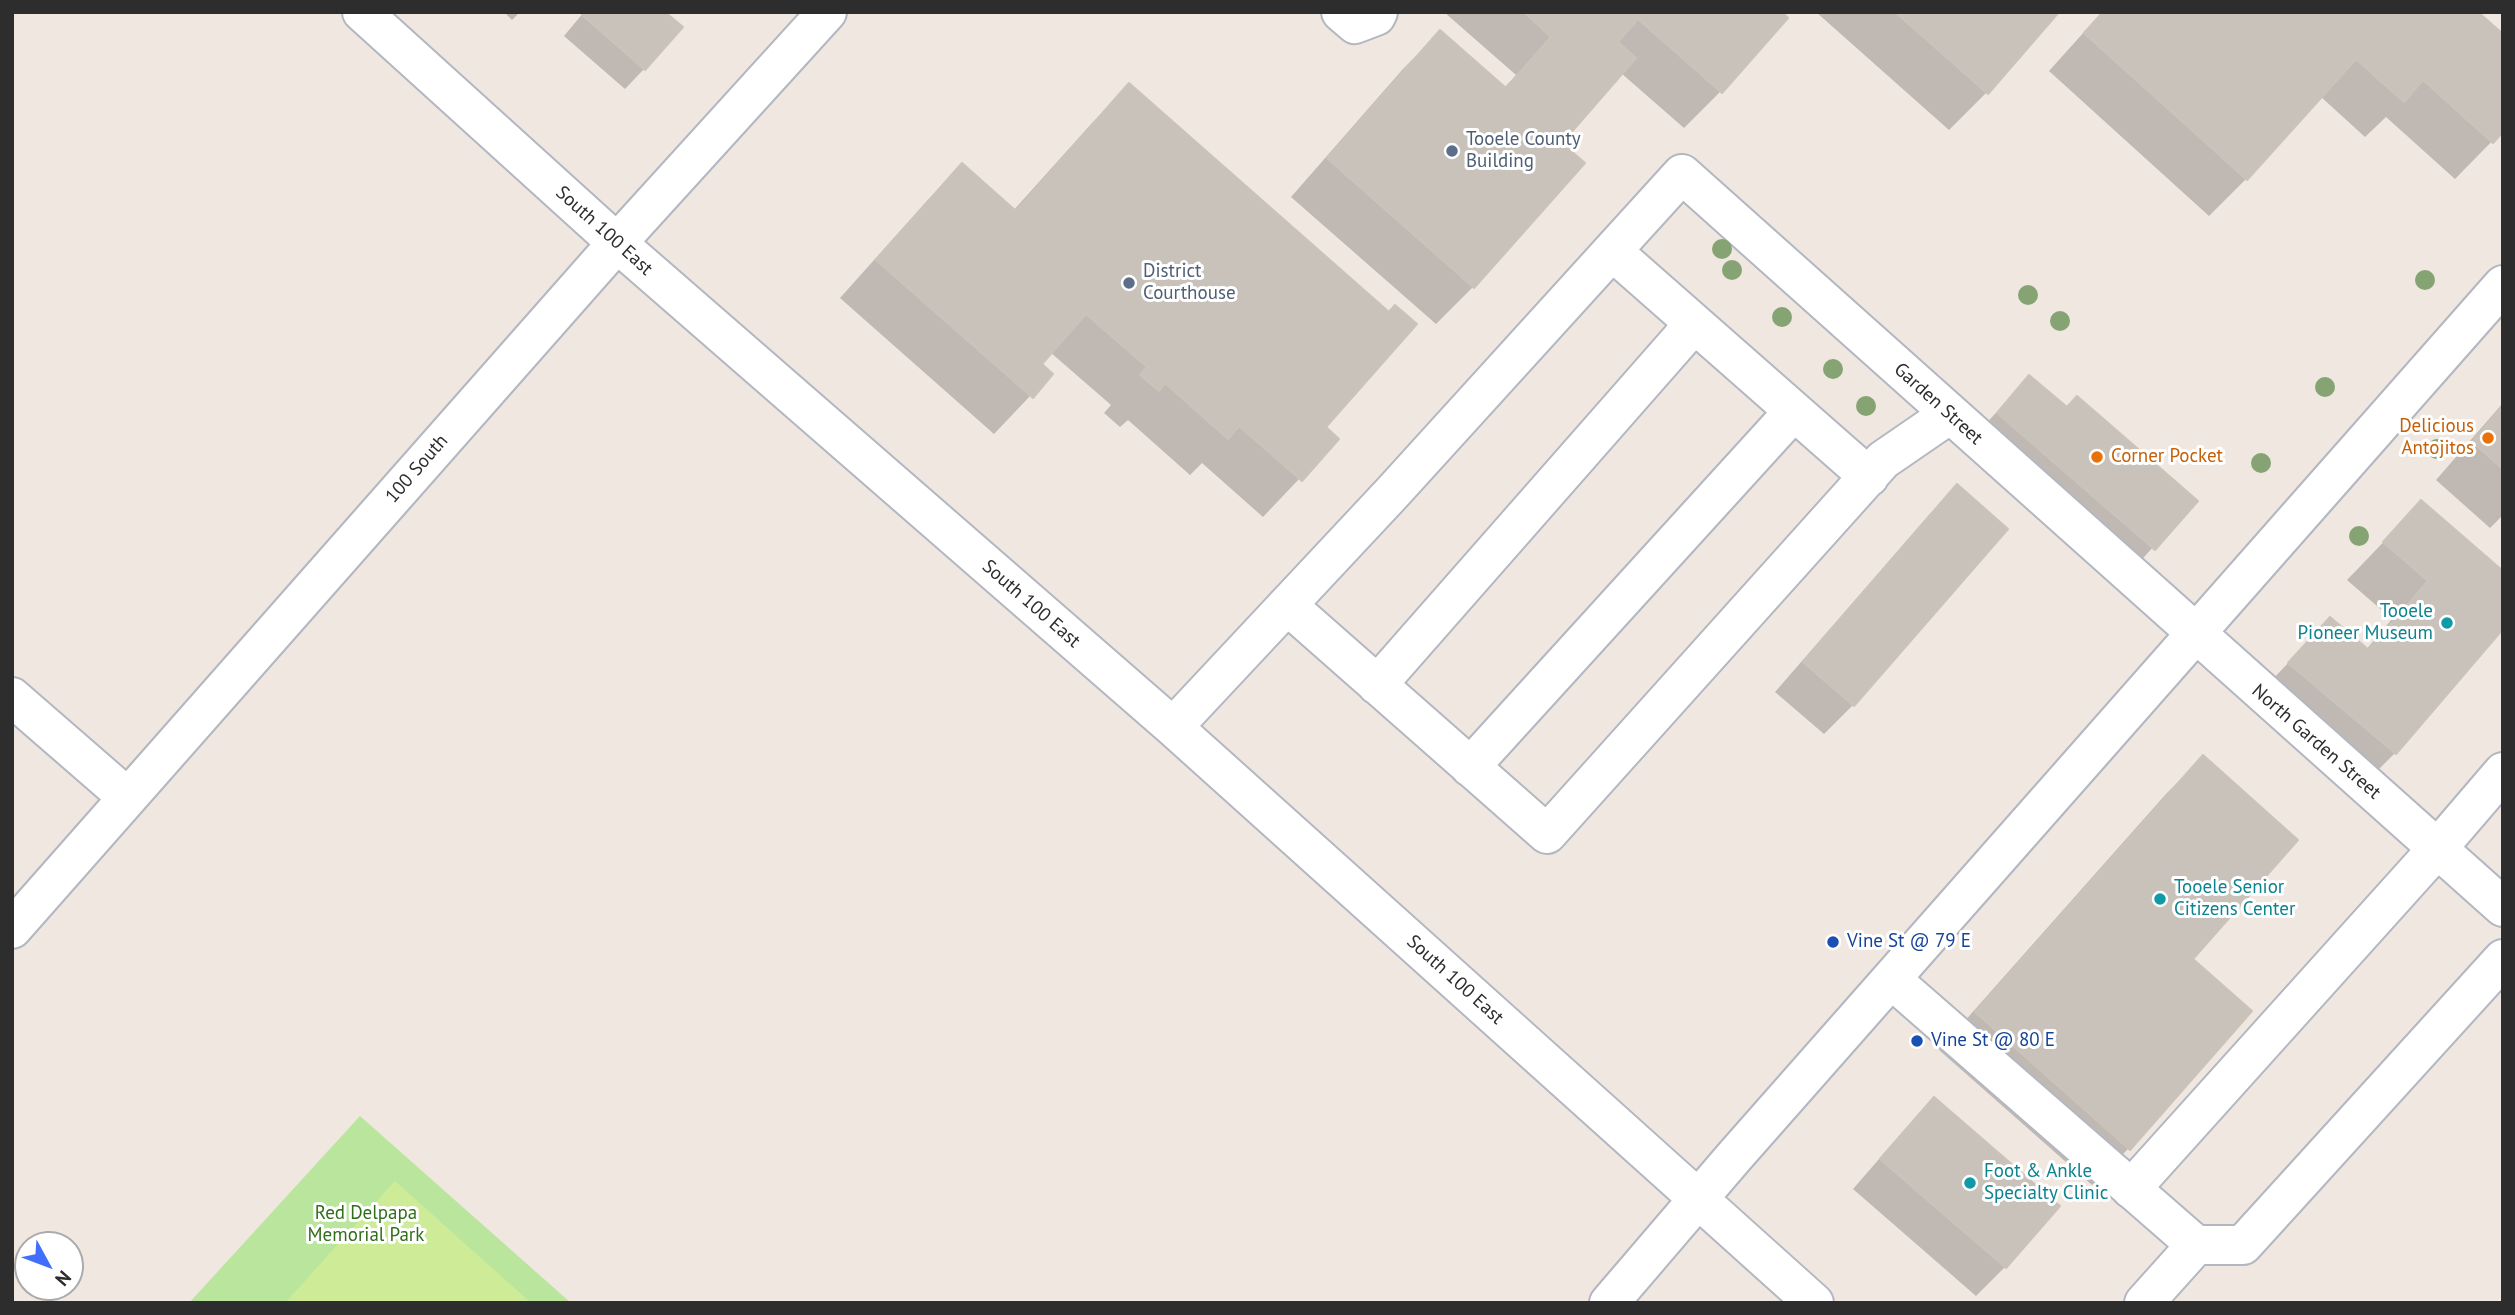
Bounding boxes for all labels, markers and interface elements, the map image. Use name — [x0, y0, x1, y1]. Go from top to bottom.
place label: Tooele County Building — [1466, 129, 1581, 173]
marker: Tooele County Building — [1444, 143, 1460, 159]
street label: South 100 East — [551, 182, 657, 280]
place label: District Courthouse — [1143, 261, 1236, 305]
marker: District Courthouse — [1121, 275, 1137, 291]
street label: Garden Street — [1889, 358, 1987, 450]
place label: Delicious Antojitos — [2399, 416, 2474, 460]
street label: 100 South — [381, 430, 453, 508]
marker: Delicious Antojitos — [2480, 430, 2496, 446]
place label: Corner Pocket — [2111, 446, 2223, 468]
marker: Corner Pocket — [2089, 449, 2105, 465]
street label: South 100 East — [977, 555, 1085, 653]
place label: Tooele Pioneer Museum — [2297, 601, 2433, 645]
marker: Tooele Pioneer Museum — [2439, 615, 2455, 631]
street label: North Garden Street — [2247, 680, 2385, 804]
place label: Tooele Senior Citizens Center — [2174, 877, 2295, 921]
marker: Tooele Senior Citizens Center — [2152, 891, 2168, 907]
street label: South 100 East — [1402, 931, 1508, 1029]
place label: Vine St @ 79 E — [1847, 931, 1971, 953]
marker: Vine St @ 79 E — [1825, 934, 1841, 950]
place label: Vine St @ 80 E — [1931, 1030, 2055, 1052]
marker: Vine St @ 80 E — [1909, 1033, 1925, 1049]
place label: Foot & Ankle Specialty Clinic — [1984, 1161, 2108, 1205]
marker: Foot & Ankle Specialty Clinic — [1962, 1175, 1978, 1191]
park label: Red Delpapa Memorial Park — [308, 1203, 424, 1247]
north arrow — [14, 1231, 84, 1301]
text: N — [50, 1266, 76, 1291]

